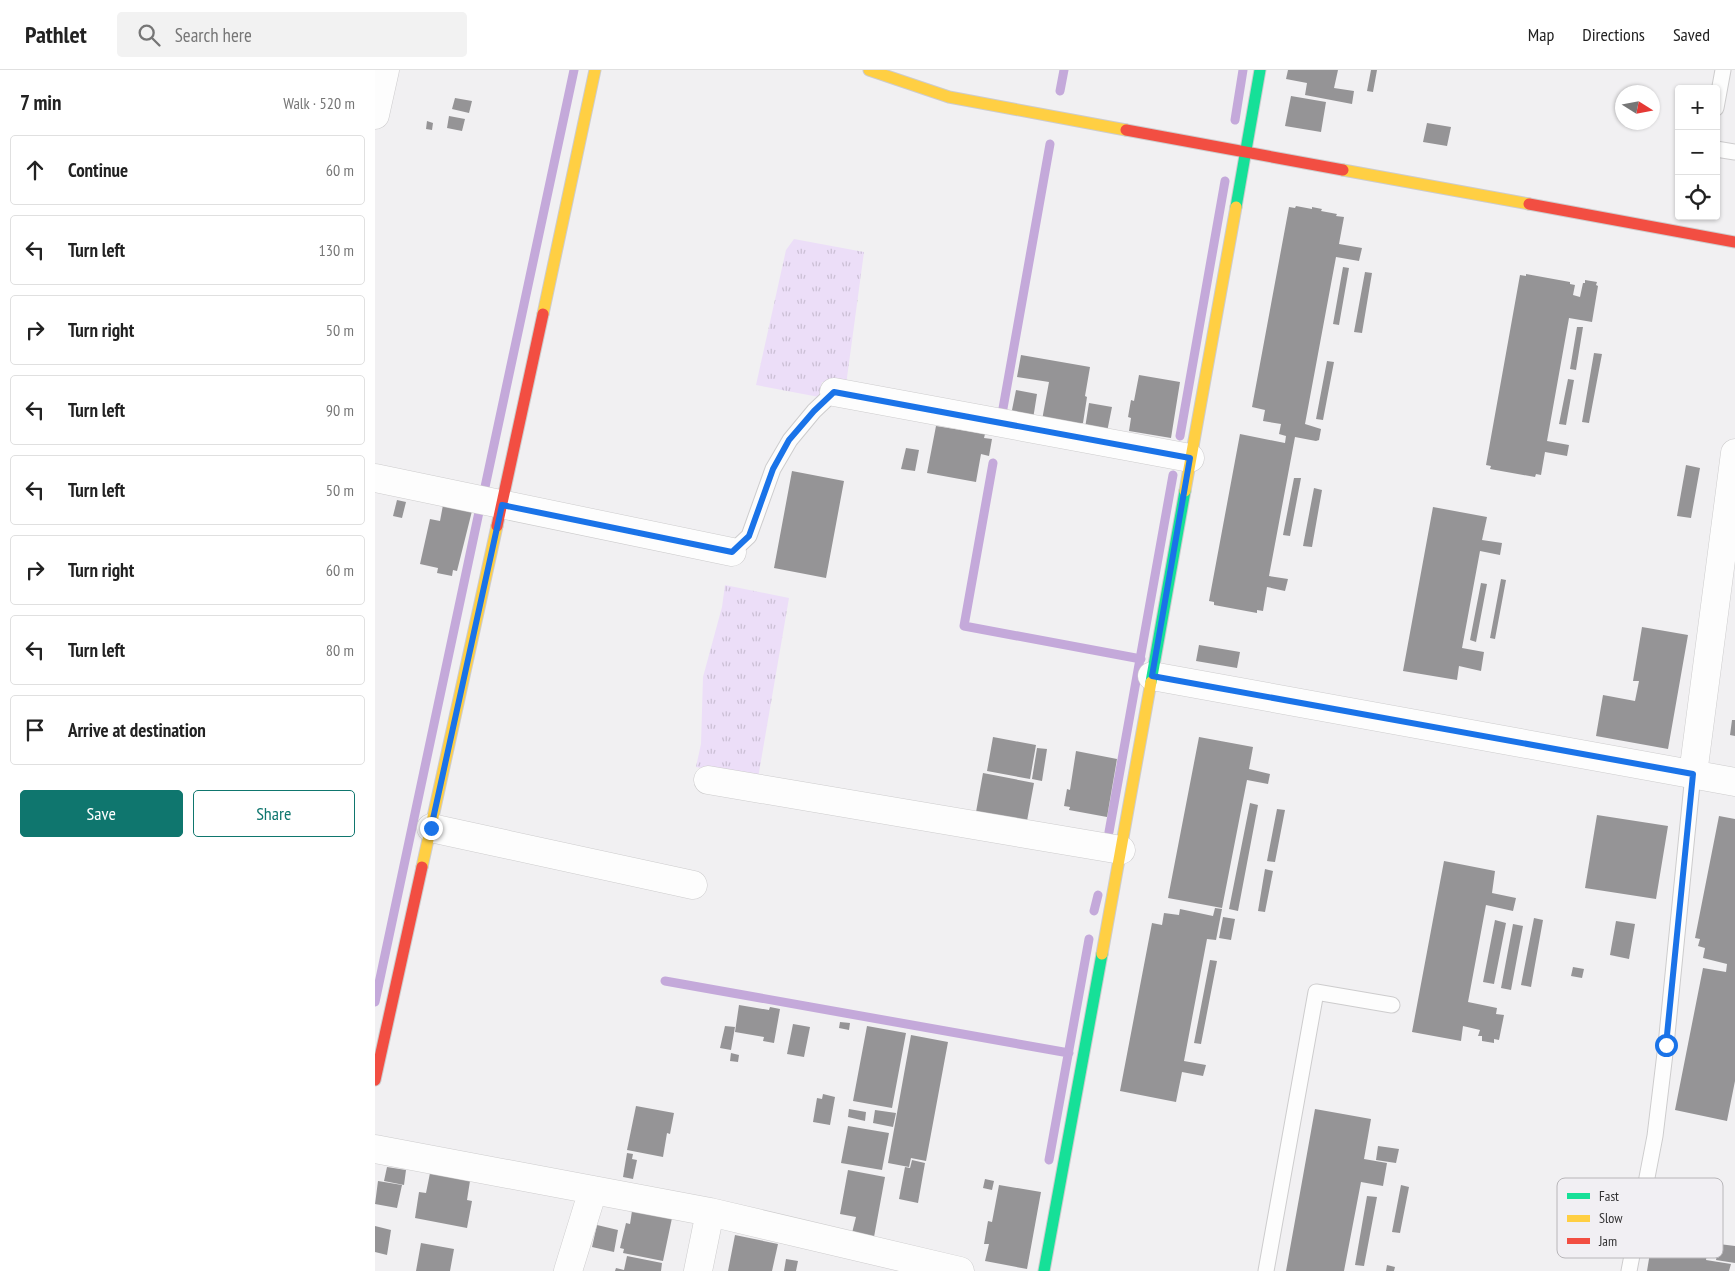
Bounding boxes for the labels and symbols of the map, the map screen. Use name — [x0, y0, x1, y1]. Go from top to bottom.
north arrow — [1615, 85, 1660, 130]
route end — [420, 817, 443, 840]
route start — [1655, 1034, 1678, 1057]
legend — [1557, 1178, 1723, 1258]
text: Fast — [1599, 1187, 1619, 1205]
text: Slow — [1599, 1209, 1623, 1227]
text: Jam — [1598, 1232, 1617, 1250]

